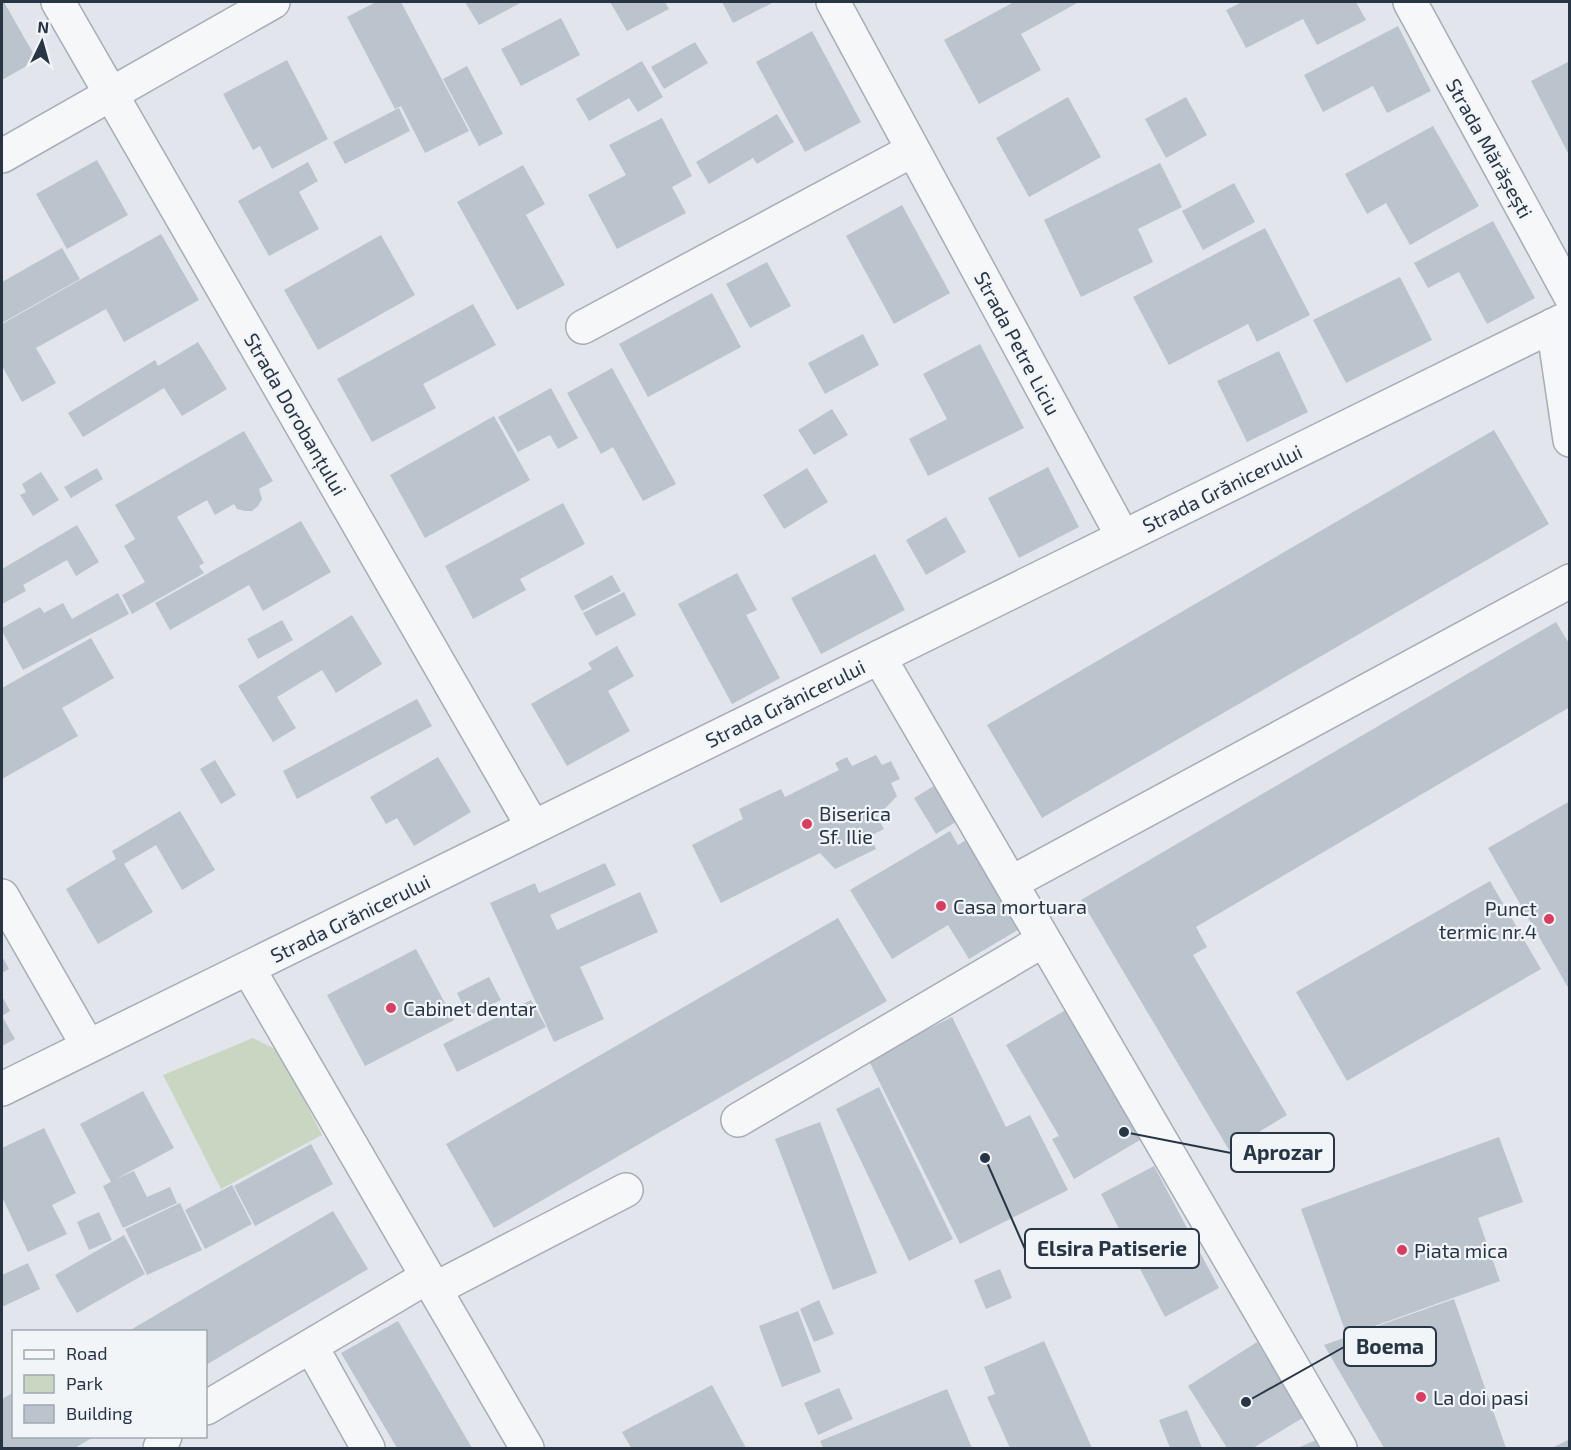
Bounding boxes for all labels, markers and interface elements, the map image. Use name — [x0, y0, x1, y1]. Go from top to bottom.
north arrow — [12, 12, 72, 72]
text: N — [37, 17, 50, 37]
street label: Strada Mărășești — [1440, 74, 1538, 223]
street label: Strada Petre Liciu — [970, 267, 1066, 419]
street label: Strada Dorobanțului — [238, 328, 352, 501]
street label: Strada Grănicerului — [1138, 439, 1306, 537]
street label: Strada Grănicerului — [701, 654, 869, 752]
place label: Biserica Sf. Ilie — [819, 801, 891, 848]
marker: Biserica Sf. Ilie — [800, 817, 814, 831]
street label: Strada Grănicerului — [266, 869, 434, 967]
place label: Casa mortuara — [953, 894, 1087, 918]
place label: Punct termic nr.4 — [1439, 896, 1537, 943]
marker: Casa mortuara — [934, 899, 948, 913]
marker: Punct termic nr.4 — [1542, 912, 1556, 926]
place label: Cabinet dentar — [403, 996, 537, 1020]
marker: Cabinet dentar — [384, 1001, 398, 1015]
callout: Aprozar — [1231, 1133, 1334, 1172]
text: Aprozar — [1243, 1139, 1323, 1164]
callout: Elsira Patiserie — [1025, 1229, 1199, 1268]
text: Elsira Patiserie — [1037, 1235, 1187, 1260]
place label: Piata mica — [1414, 1238, 1508, 1262]
marker: Piata mica — [1395, 1243, 1409, 1257]
callout: Boema — [1344, 1327, 1436, 1366]
legend — [12, 1330, 207, 1438]
text: Boema — [1356, 1333, 1424, 1358]
text: Road — [66, 1342, 107, 1364]
text: Park — [66, 1372, 103, 1394]
place label: La doi pasi — [1433, 1385, 1529, 1409]
marker: La doi pasi — [1414, 1390, 1428, 1404]
text: Building — [66, 1402, 133, 1424]

